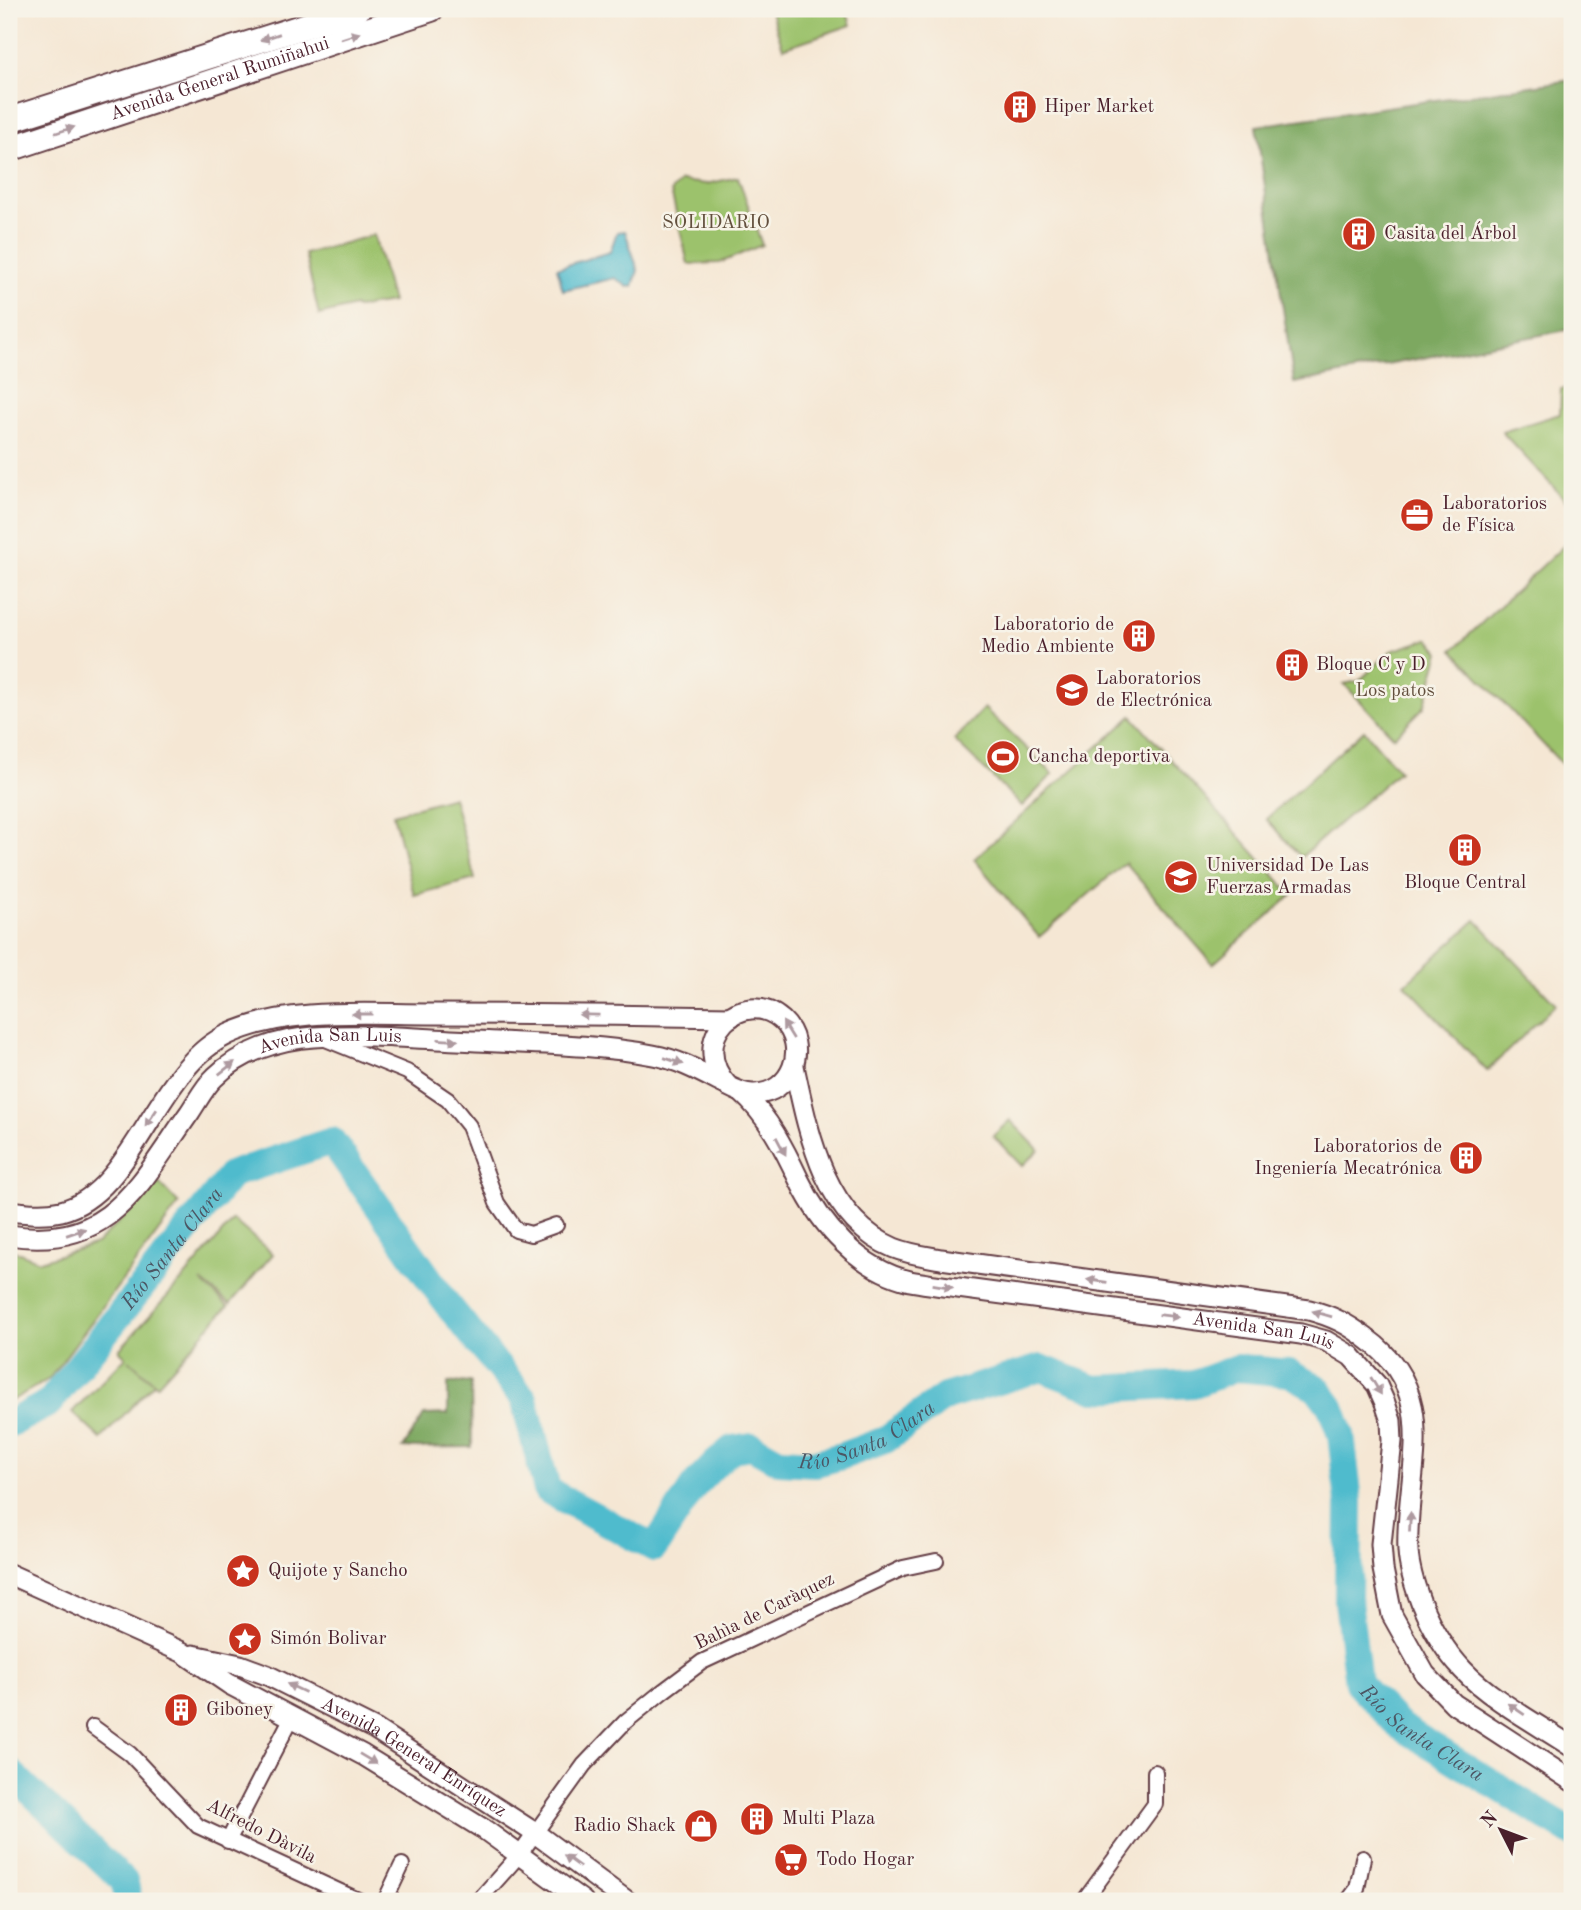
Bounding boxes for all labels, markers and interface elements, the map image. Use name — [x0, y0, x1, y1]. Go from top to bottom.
one-way arrow — [339, 30, 360, 40]
one-way arrow — [259, 32, 280, 43]
street label: Avenida General Rumiñahui — [108, 34, 332, 124]
building icon: Hiper Market — [1001, 88, 1039, 126]
place label: Hiper Market — [1044, 98, 1154, 117]
one-way arrow — [55, 124, 76, 135]
park label: SOLIDARIO — [662, 214, 770, 233]
building icon: Casita del Árbol — [1340, 215, 1378, 253]
place label: Casita del Árbol — [1384, 221, 1517, 244]
place label: Laboratorios de Física — [1442, 495, 1547, 536]
office icon: Laboratorios de Física — [1398, 496, 1436, 534]
place label: Laboratorio de Medio Ambiente — [981, 616, 1114, 657]
building icon: Laboratorio de Medio Ambiente — [1120, 617, 1158, 655]
building icon: Bloque C y D — [1273, 646, 1311, 684]
place label: Bloque C y D — [1316, 656, 1426, 675]
place label: Laboratorios de Electrónica — [1096, 670, 1213, 711]
school or university icon: Laboratorios de Electrónica — [1053, 671, 1091, 709]
park label: Los patos — [1355, 682, 1435, 701]
sports icon: Cancha deportiva — [984, 738, 1022, 776]
place label: Cancha deportiva — [1028, 748, 1171, 767]
building icon: Bloque Central — [1446, 831, 1484, 869]
place label: Universidad De Las Fuerzas Armadas — [1206, 857, 1369, 898]
school or university icon: Universidad De Las Fuerzas Armadas — [1162, 858, 1200, 896]
place label: Bloque Central — [1404, 874, 1526, 893]
one-way arrow — [351, 1008, 373, 1020]
one-way arrow — [578, 1009, 600, 1021]
one-way arrow — [782, 1021, 795, 1040]
street label: Avenida San Luis — [256, 1026, 402, 1058]
one-way arrow — [437, 1034, 459, 1045]
one-way arrow — [663, 1056, 684, 1067]
one-way arrow — [218, 1061, 236, 1075]
one-way arrow — [144, 1109, 158, 1127]
one-way arrow — [775, 1136, 787, 1156]
place label: Laboratorios de Ingeniería Mecatrónica — [1254, 1138, 1443, 1179]
building icon: Laboratorios de Ingeniería Mecatrónica — [1447, 1139, 1485, 1177]
water label: Río Santa Clara — [117, 1183, 227, 1314]
one-way arrow — [65, 1226, 86, 1237]
one-way arrow — [1086, 1275, 1108, 1286]
one-way arrow — [933, 1281, 955, 1292]
one-way arrow — [1311, 1308, 1332, 1318]
one-way arrow — [1158, 1310, 1180, 1321]
street label: Avenida San Luis — [1191, 1310, 1338, 1353]
one-way arrow — [1369, 1376, 1382, 1395]
water label: Río Santa Clara — [797, 1397, 939, 1474]
one-way arrow — [1405, 1511, 1416, 1533]
place icon: Quijote y Sancho — [224, 1552, 262, 1590]
place label: Quijote y Sancho — [268, 1562, 408, 1581]
street label: Bahìa de Caràquez — [692, 1570, 838, 1654]
place icon: Simón Bolivar — [226, 1620, 264, 1658]
place label: Simón Bolivar — [270, 1630, 387, 1649]
water label: Río Santa Clara — [1354, 1680, 1487, 1786]
one-way arrow — [286, 1682, 307, 1693]
building icon: Giboney — [162, 1691, 200, 1729]
street label: Avenida General Enríquez — [318, 1694, 509, 1821]
place label: Giboney — [206, 1701, 273, 1720]
one-way arrow — [1506, 1703, 1525, 1716]
one-way arrow — [359, 1753, 378, 1765]
north arrow — [1466, 1794, 1536, 1864]
street label: Alfredo Dàvila — [203, 1796, 320, 1868]
building icon: Multi Plaza — [738, 1800, 776, 1838]
shop icon: Radio Shack — [682, 1807, 720, 1845]
text: N — [1478, 1808, 1502, 1832]
place label: Multi Plaza — [782, 1810, 876, 1829]
place label: Radio Shack — [574, 1817, 676, 1836]
supermarket icon: Todo Hogar — [772, 1841, 810, 1879]
place label: Todo Hogar — [816, 1851, 914, 1870]
one-way arrow — [563, 1854, 581, 1868]

